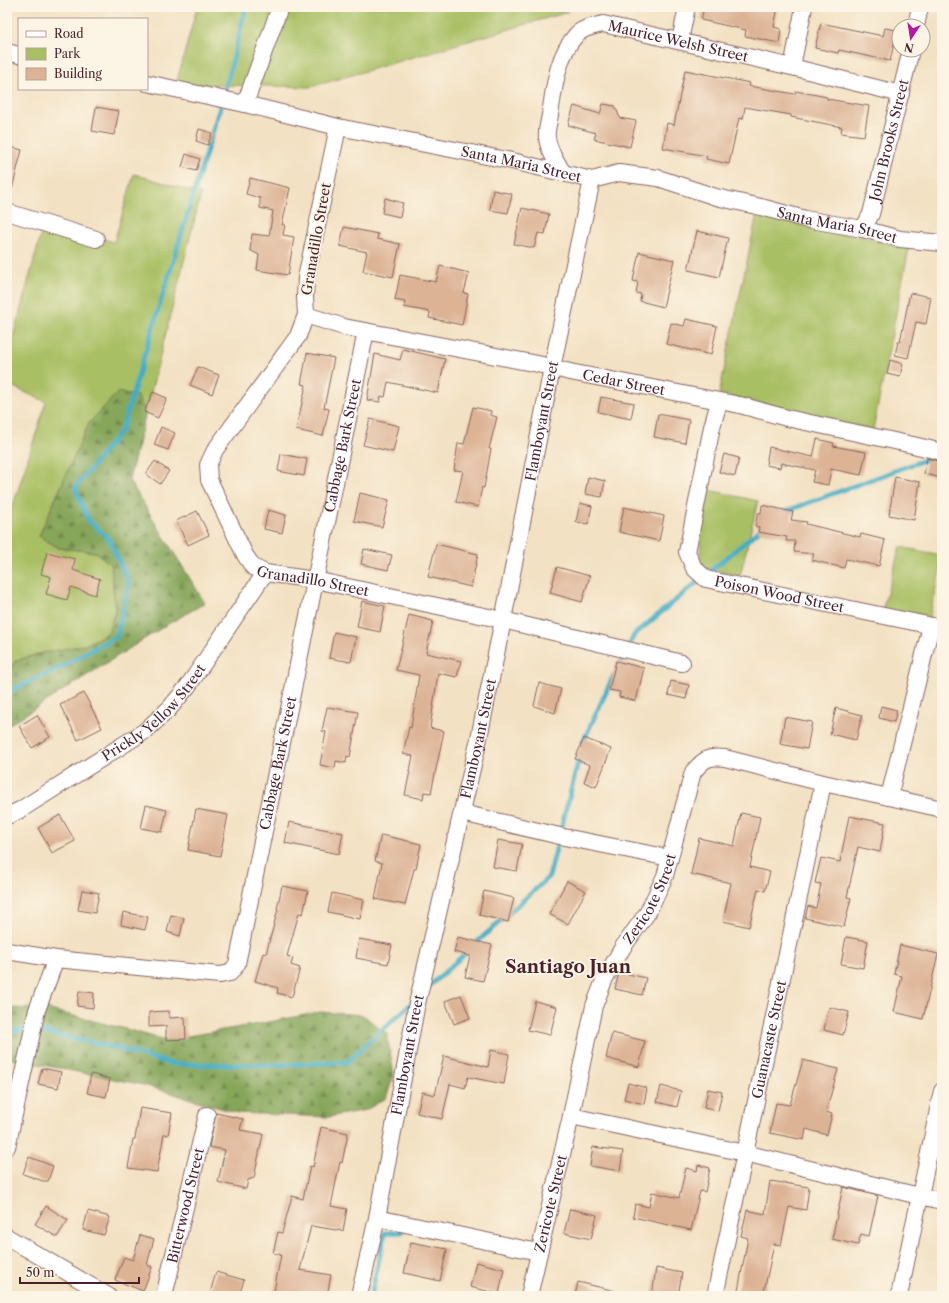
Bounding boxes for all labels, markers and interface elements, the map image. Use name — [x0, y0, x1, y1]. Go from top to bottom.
street label: Maurice Welsh Street — [606, 16, 750, 66]
legend — [18, 18, 148, 90]
north arrow — [891, 18, 931, 58]
text: Road — [54, 26, 84, 41]
text: N — [902, 40, 915, 56]
text: Park — [54, 46, 81, 61]
text: Building — [54, 66, 102, 81]
street label: John Brooks Street — [865, 77, 913, 205]
street label: Santa Maria Street — [460, 142, 583, 186]
street label: Granadillo Street — [297, 181, 335, 297]
street label: Santa Maria Street — [775, 203, 899, 247]
street label: Flamboyant Street — [521, 359, 562, 483]
street label: Cedar Street — [581, 366, 666, 399]
street label: Cabbage Bark Street — [320, 377, 365, 514]
street label: Granadillo Street — [253, 561, 371, 600]
street label: Poison Wood Street — [713, 572, 846, 616]
street label: Prickly Yellow Street — [98, 660, 209, 765]
street label: Flamboyant Street — [456, 677, 500, 800]
street label: Cabbage Bark Street — [256, 695, 300, 831]
street label: Zericote Street — [619, 852, 680, 947]
district label: Santiago Juan — [505, 956, 632, 978]
street label: Guanacaste Street — [748, 979, 790, 1100]
street label: Flamboyant Street — [387, 993, 428, 1117]
street label: Bitterwood Street — [163, 1146, 208, 1265]
street label: Zericote Street — [530, 1153, 571, 1254]
scale bar — [20, 1259, 139, 1285]
text: 50 m — [26, 1265, 55, 1280]

